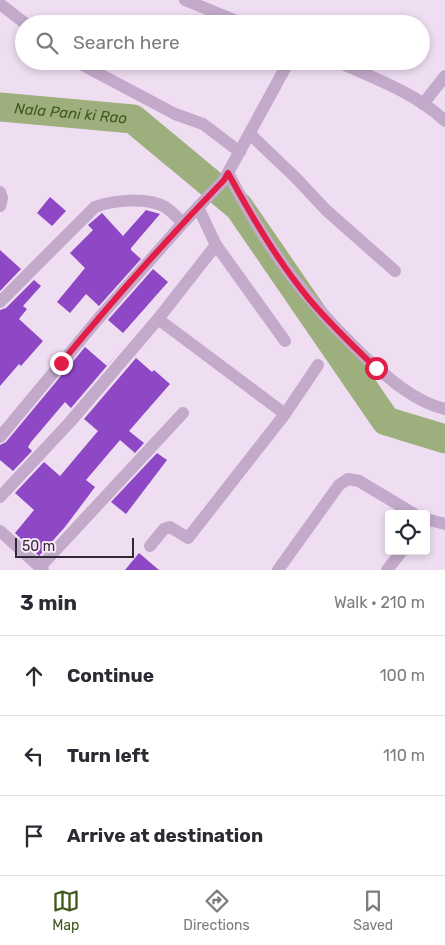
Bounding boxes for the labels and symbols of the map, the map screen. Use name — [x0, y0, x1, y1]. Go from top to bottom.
water label: Nala Pani ki Rao — [14, 99, 128, 127]
route end — [50, 352, 73, 375]
route start — [365, 357, 388, 380]
scale bar — [15, 535, 134, 558]

